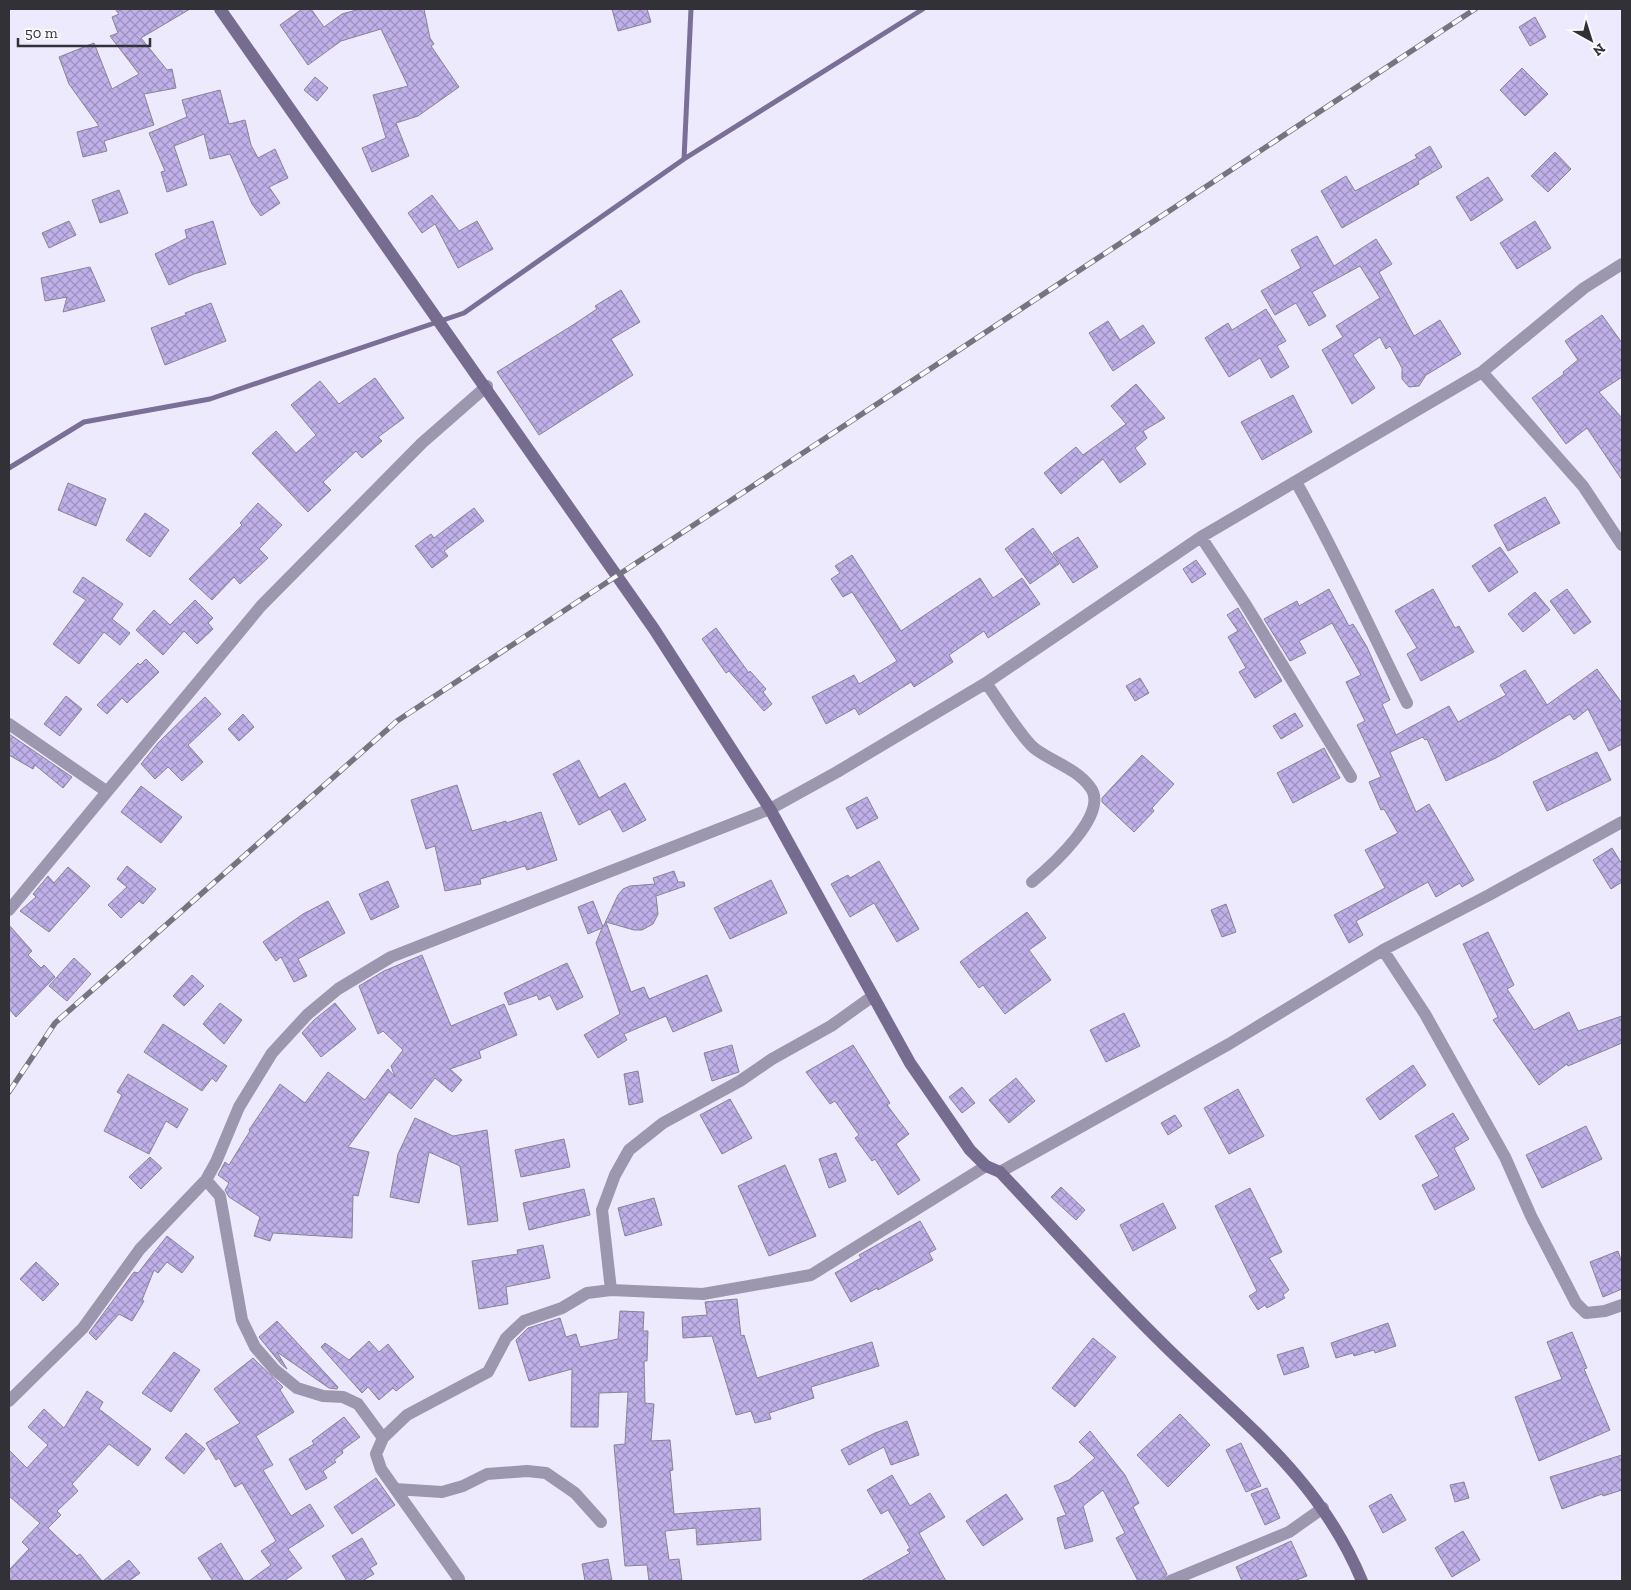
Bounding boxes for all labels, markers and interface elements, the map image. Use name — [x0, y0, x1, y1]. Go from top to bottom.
scale bar — [18, 15, 150, 47]
north arrow — [1566, 15, 1616, 65]
text: 50 m — [25, 24, 58, 42]
text: N — [1589, 40, 1608, 60]

